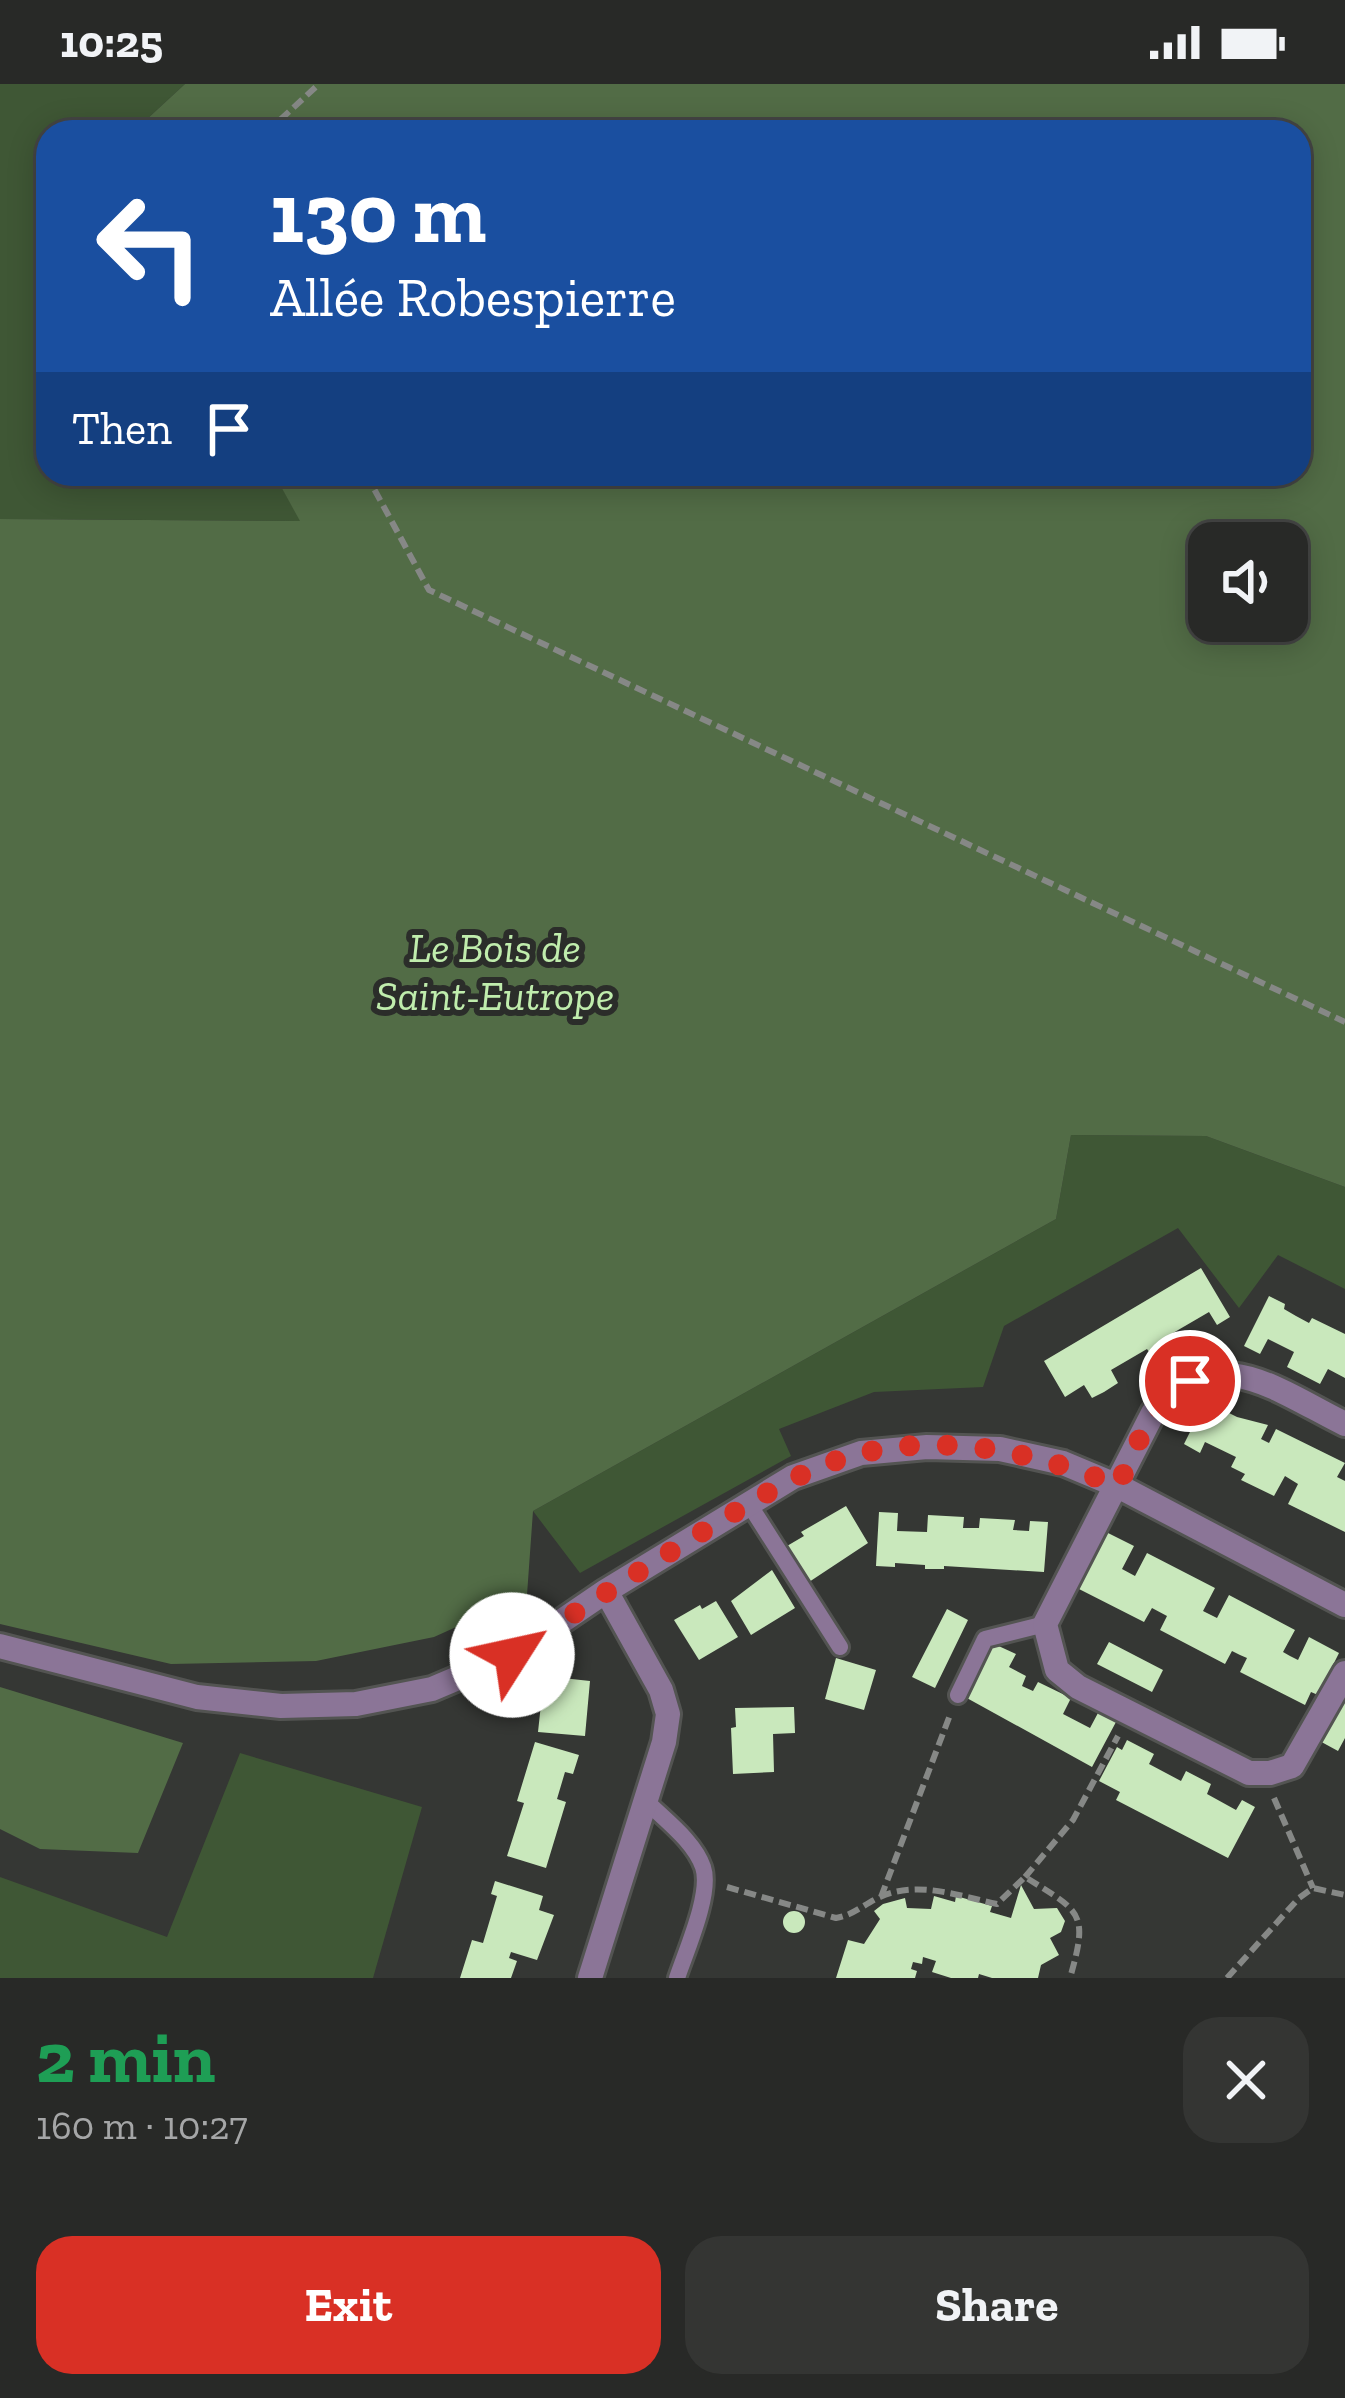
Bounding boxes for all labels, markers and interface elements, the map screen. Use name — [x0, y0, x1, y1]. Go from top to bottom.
text: 10:25 — [60, 15, 163, 69]
text: 130 m — [270, 163, 486, 264]
icon: left — [72, 168, 228, 324]
text: Allée Robespierre — [270, 265, 676, 330]
icon: arrive — [196, 396, 262, 462]
text: Then — [72, 402, 172, 456]
map controls — [1188, 522, 1308, 642]
button: sound — [1188, 522, 1308, 642]
park label: Le Bois de Saint-Eutrope — [376, 922, 614, 1021]
pin — [1139, 1330, 1241, 1432]
icon: arrive — [1157, 1348, 1223, 1414]
position arrow — [449, 1592, 575, 1718]
text: 2 min — [36, 2014, 215, 2100]
button: close — [1183, 2017, 1309, 2143]
text: 160 m · 10:27 — [36, 2102, 248, 2149]
button: Exit — [36, 2236, 661, 2374]
button: Share — [685, 2236, 1309, 2374]

